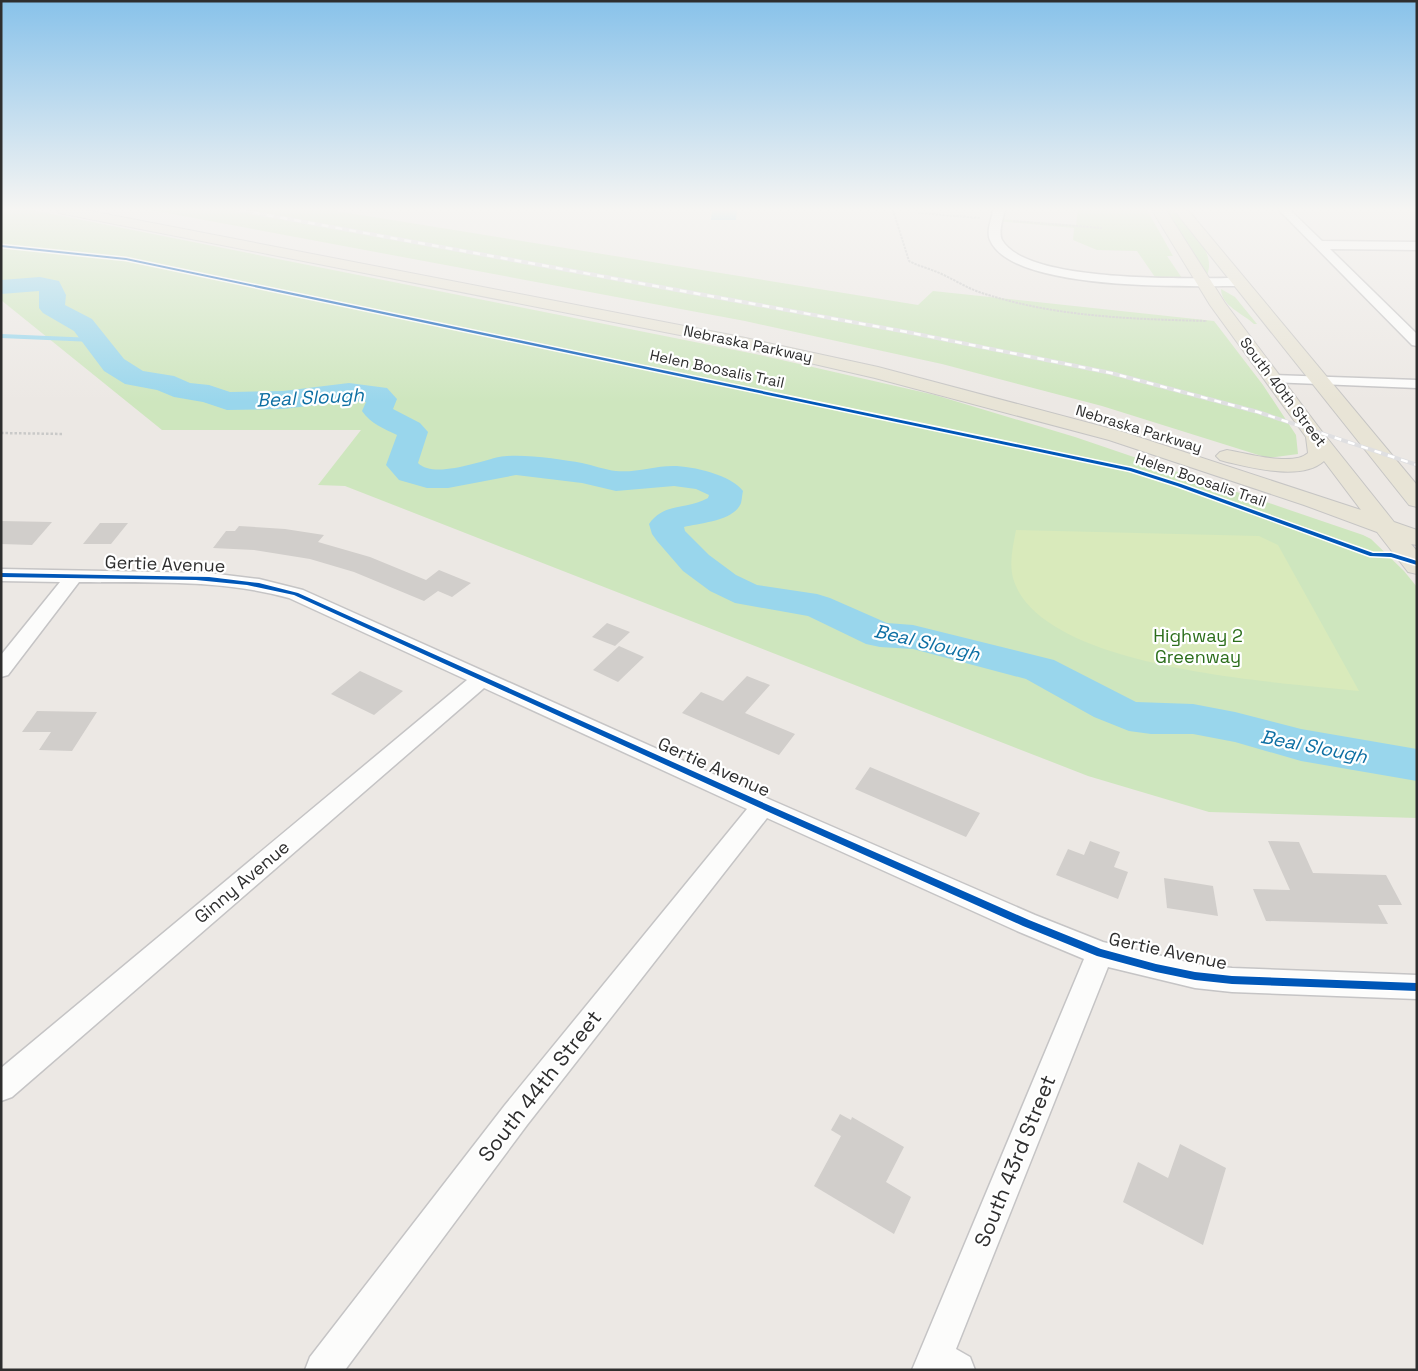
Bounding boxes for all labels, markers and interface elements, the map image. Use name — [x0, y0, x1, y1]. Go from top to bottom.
street label: Nebraska Parkway — [682, 321, 814, 366]
street label: South 40th Street — [1236, 333, 1331, 450]
street label: Helen Boosalis Trail — [648, 345, 786, 392]
water label: Beal Slough — [256, 382, 365, 413]
street label: Nebraska Parkway — [1074, 400, 1205, 457]
street label: Helen Boosalis Trail — [1133, 448, 1269, 511]
street label: Gertie Avenue — [104, 550, 226, 577]
water label: Beal Slough — [872, 618, 983, 667]
park label: Highway 2 Greenway — [1153, 624, 1243, 668]
water label: Beal Slough — [1259, 724, 1370, 769]
street label: Gertie Avenue — [654, 732, 774, 802]
street label: Ginny Avenue — [189, 835, 294, 928]
street label: Gertie Avenue — [1107, 927, 1229, 974]
street label: South 44th Street — [472, 1004, 607, 1167]
street label: South 43rd Street — [968, 1071, 1061, 1251]

